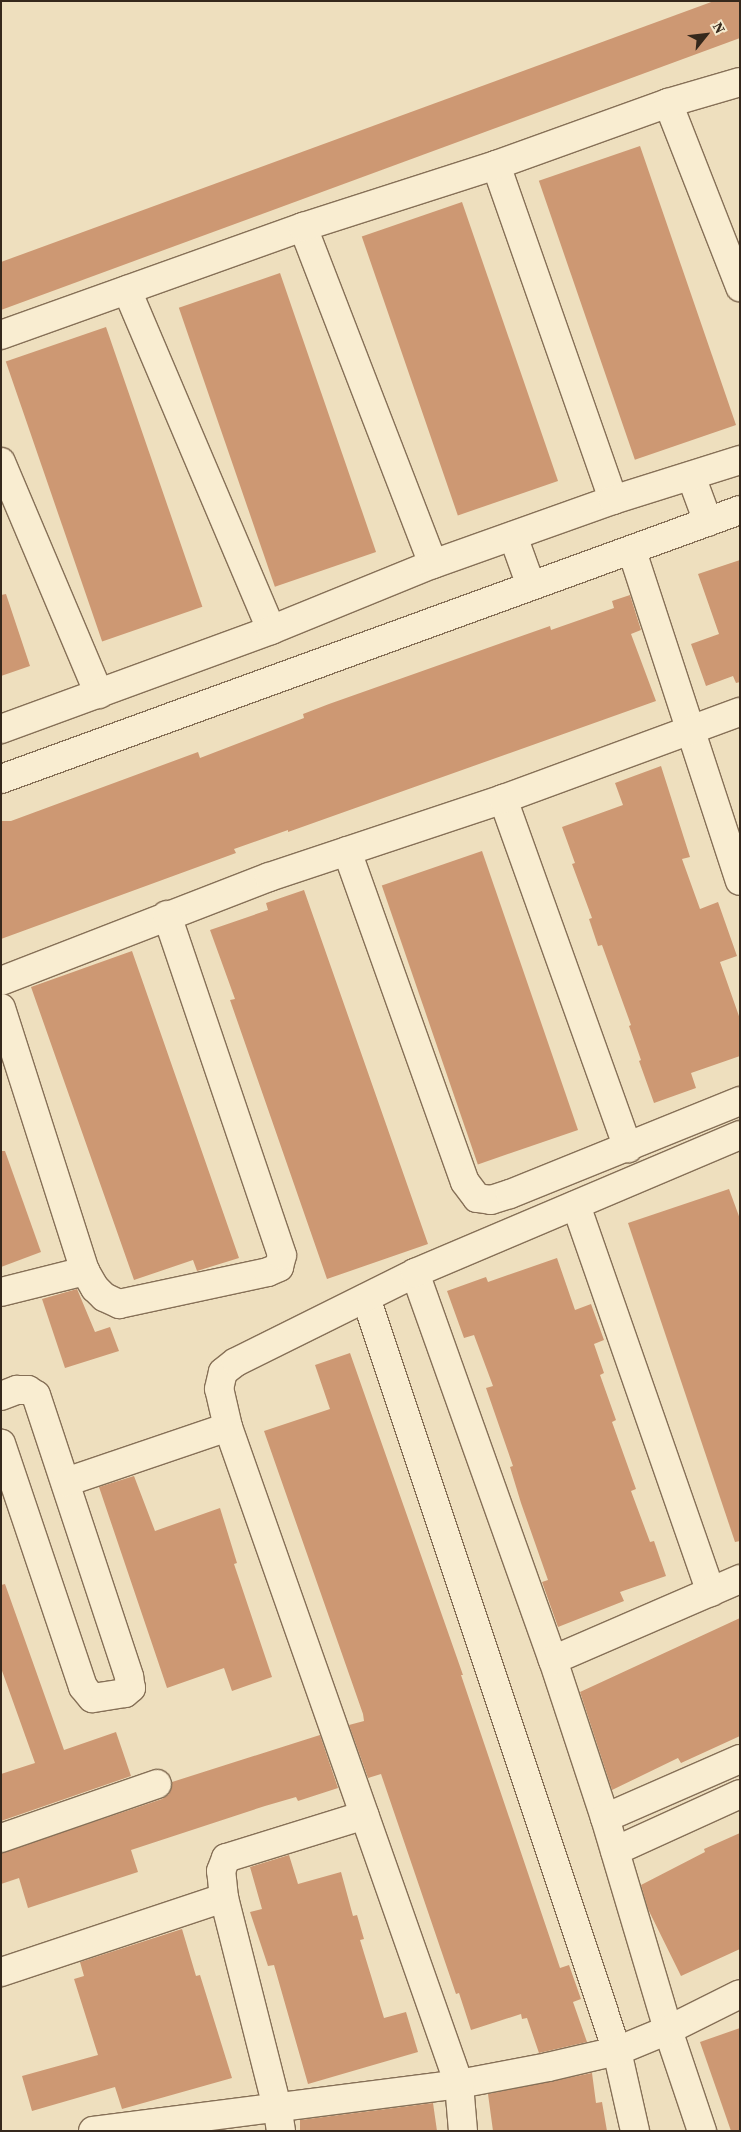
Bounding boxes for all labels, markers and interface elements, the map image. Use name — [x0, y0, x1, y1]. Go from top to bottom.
north arrow — [681, 10, 731, 60]
text: N — [708, 18, 730, 37]

